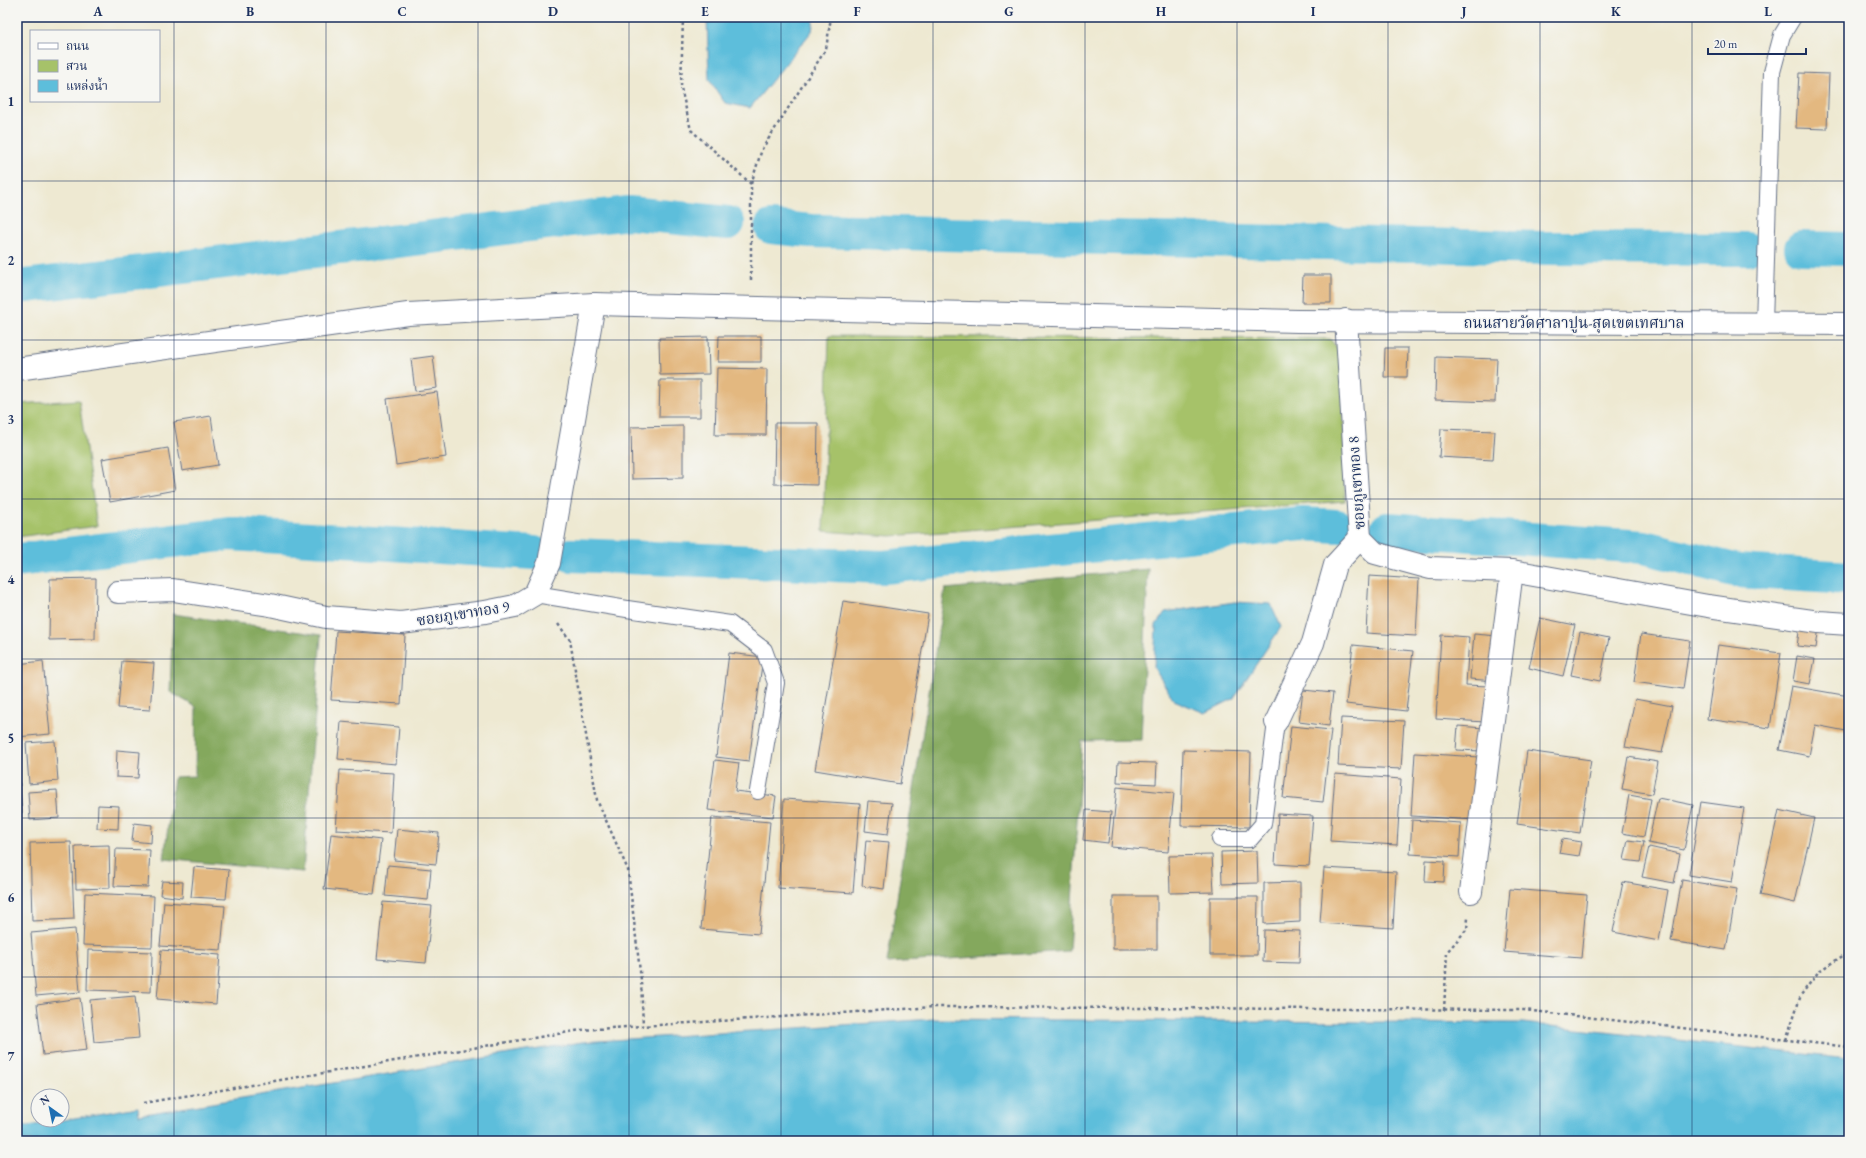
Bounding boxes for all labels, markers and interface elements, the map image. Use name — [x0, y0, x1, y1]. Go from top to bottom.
text: A — [92, 3, 103, 20]
text: B — [246, 3, 254, 20]
text: C — [397, 3, 407, 20]
text: D — [548, 3, 558, 20]
text: E — [701, 3, 709, 20]
text: F — [853, 3, 861, 20]
text: G — [1004, 3, 1014, 20]
text: H — [1156, 3, 1167, 20]
text: I — [1311, 3, 1316, 20]
text: J — [1460, 3, 1467, 20]
text: K — [1611, 3, 1622, 20]
text: L — [1764, 3, 1772, 20]
legend — [30, 30, 160, 102]
scale bar — [1708, 30, 1806, 56]
text: 20 m — [1714, 36, 1738, 52]
text: ถนน — [66, 38, 89, 54]
text: สวน — [66, 58, 88, 74]
text: แหล่งน้ำ — [66, 77, 108, 94]
text: 1 — [8, 93, 15, 110]
text: 2 — [8, 252, 15, 269]
street label: ถนนสายวัดศาลาปูน-สุดเขตเทศบาล — [1463, 313, 1685, 334]
text: 3 — [8, 411, 15, 428]
street label: ซอยภูเขาทอง 8 — [1343, 436, 1370, 530]
text: 4 — [8, 571, 15, 588]
street label: ซอยภูเขาทอง 9 — [415, 596, 511, 631]
text: 5 — [8, 730, 14, 747]
text: 6 — [8, 889, 15, 906]
text: 7 — [8, 1048, 15, 1065]
north arrow — [30, 1088, 70, 1128]
text: N — [37, 1091, 52, 1108]

